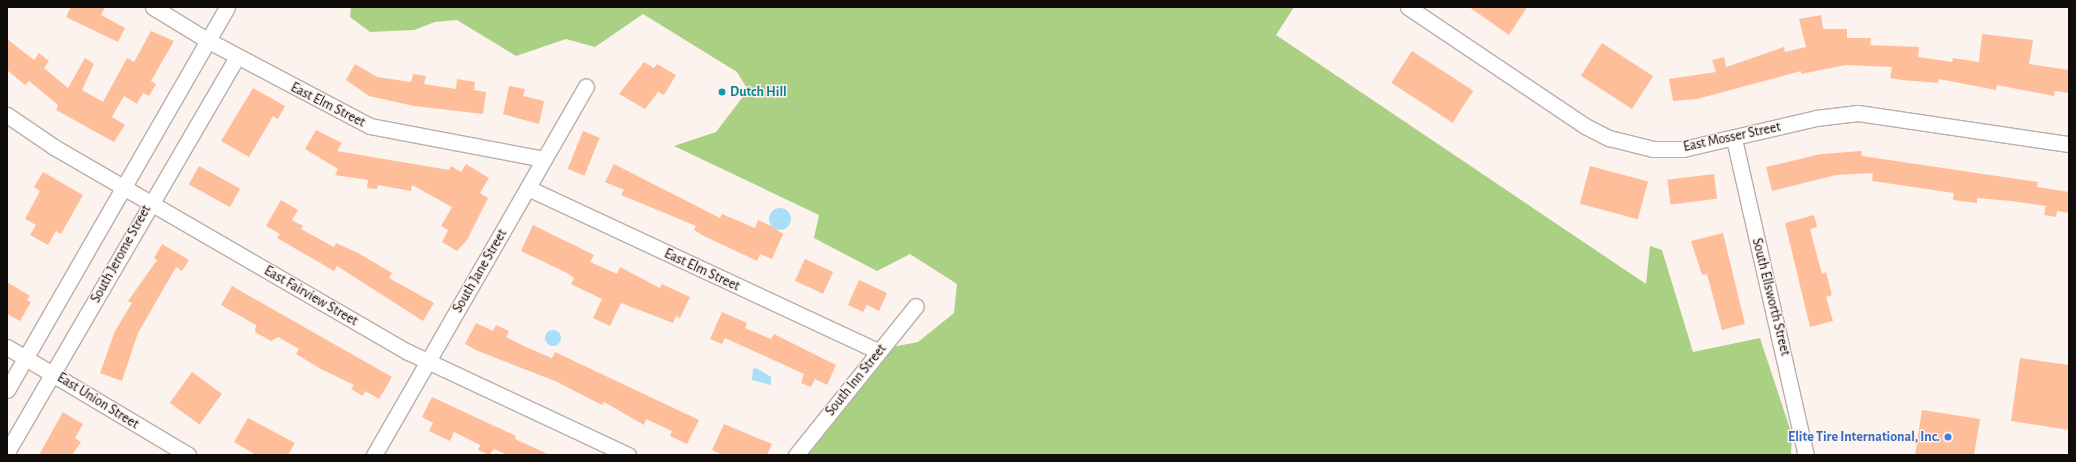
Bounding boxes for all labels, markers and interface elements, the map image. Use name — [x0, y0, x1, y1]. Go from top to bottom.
street label: East Elm Street — [288, 79, 368, 131]
place label: Dutch Hill — [730, 84, 787, 100]
marker: Dutch Hill — [717, 87, 727, 97]
street label: East Mosser Street — [1682, 118, 1782, 156]
street label: South Jerome Street — [87, 202, 155, 306]
street label: South Jane Street — [449, 226, 511, 316]
street label: South Ellsworth Street — [1748, 236, 1794, 358]
street label: East Elm Street — [661, 245, 743, 295]
street label: East Fairview Street — [261, 262, 361, 330]
street label: South Inn Street — [822, 341, 890, 419]
street label: East Union Street — [54, 369, 142, 433]
place label: Elite Tire International, Inc. — [1788, 429, 1940, 445]
marker: Elite Tire International, Inc. — [1943, 432, 1953, 442]

